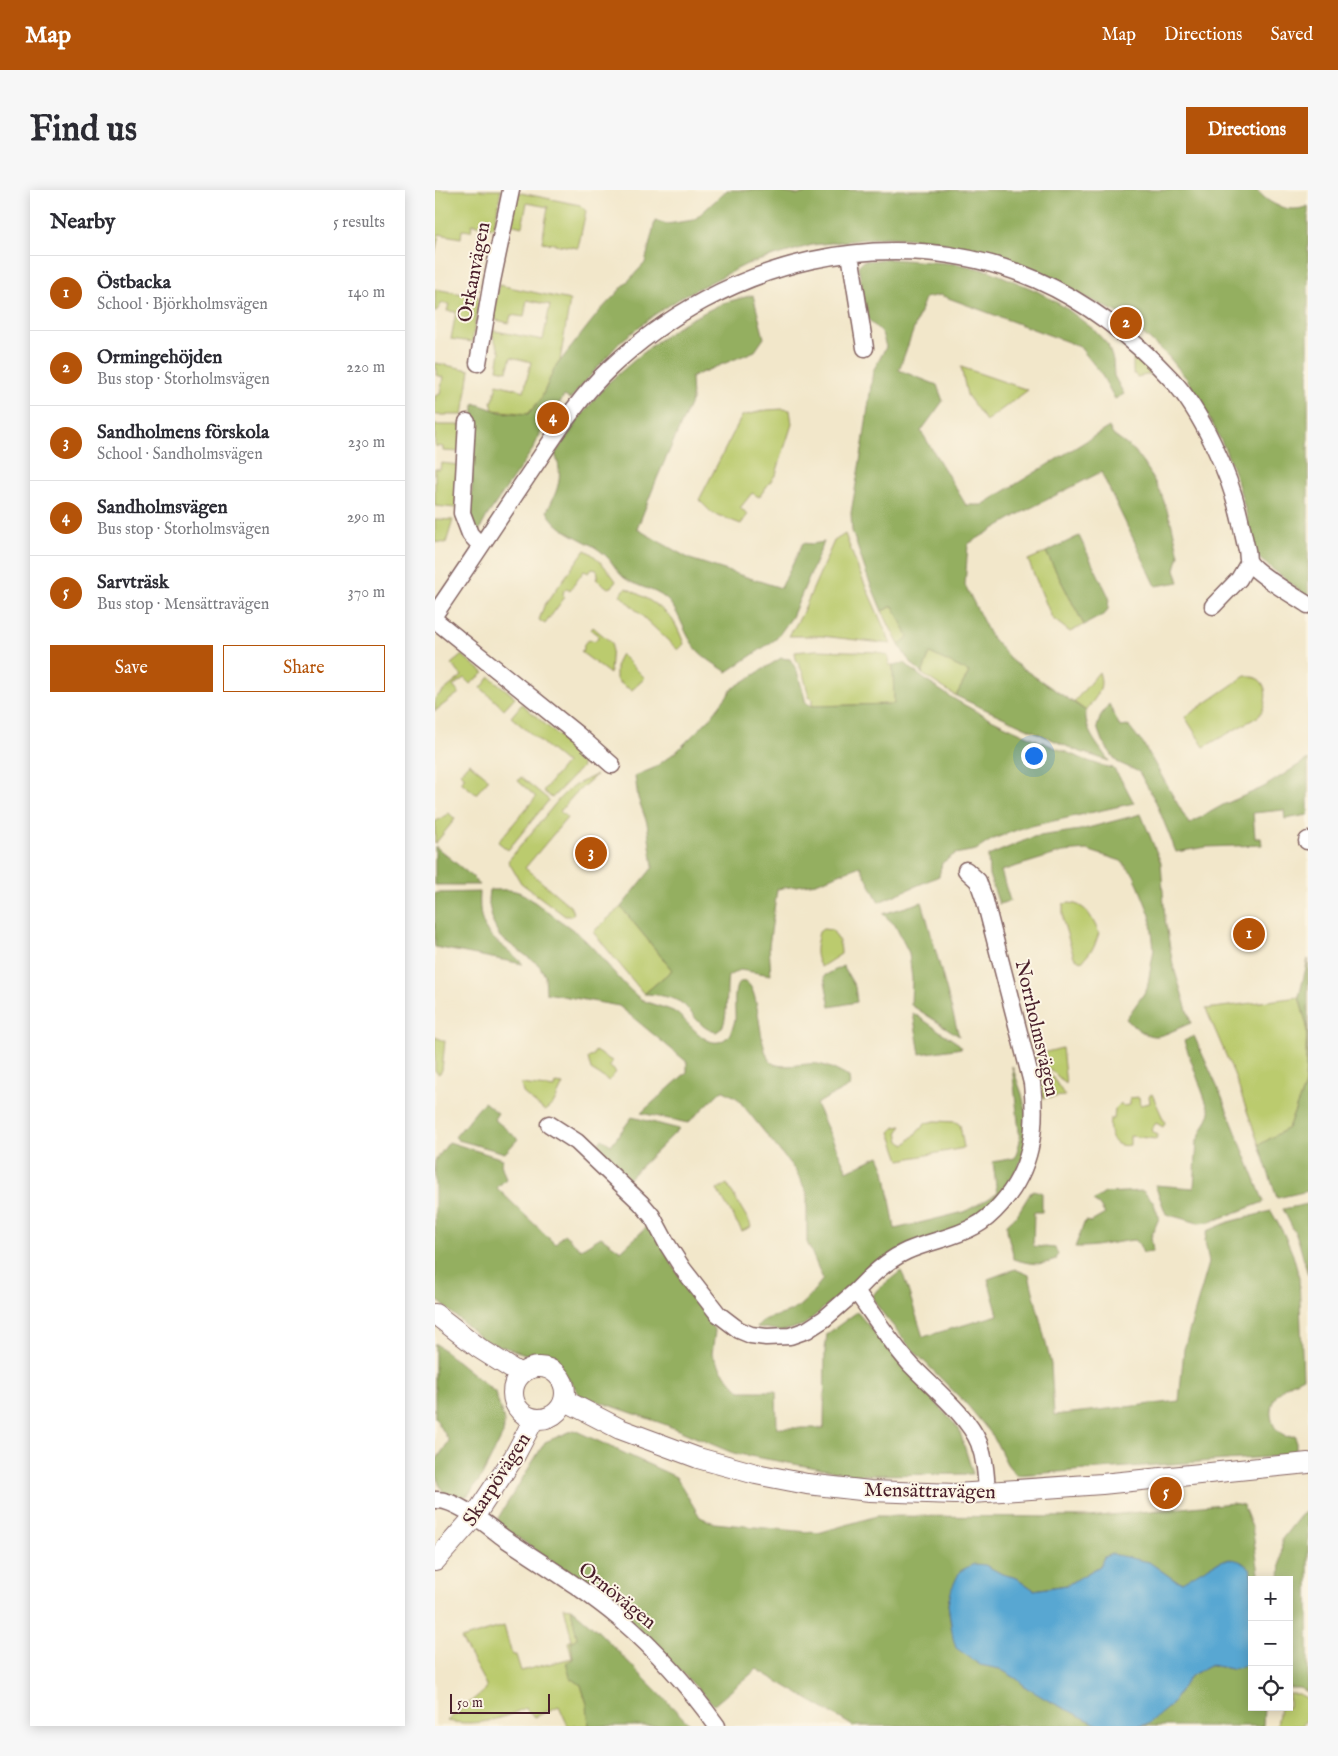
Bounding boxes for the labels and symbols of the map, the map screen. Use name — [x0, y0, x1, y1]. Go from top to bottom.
street label: Orkanvägen — [452, 220, 497, 325]
pin: 2 — [1110, 304, 1142, 342]
pin: 4 — [537, 399, 569, 437]
your location — [1021, 743, 1047, 769]
pin: 3 — [575, 834, 607, 872]
pin: 1 — [1233, 915, 1265, 953]
street label: Norrholmsvägen — [1009, 958, 1064, 1099]
street label: Skarpövägen — [458, 1428, 537, 1531]
pin: 5 — [1150, 1474, 1182, 1512]
street label: Mensättravägen — [864, 1478, 996, 1505]
street label: Ornövägen — [573, 1557, 661, 1635]
scale bar — [450, 1691, 550, 1714]

